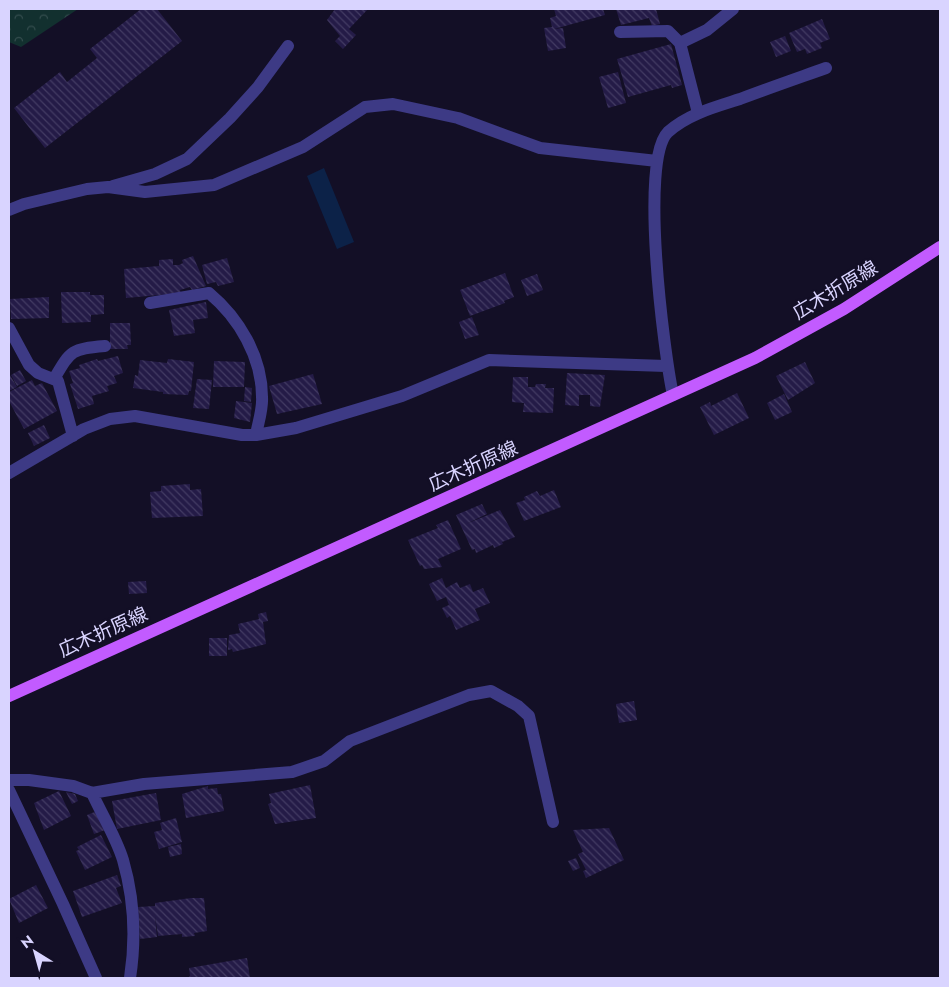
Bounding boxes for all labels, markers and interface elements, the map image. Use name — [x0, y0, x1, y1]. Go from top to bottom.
street label: 広木折原線 — [787, 254, 883, 326]
street label: 広木折原線 — [424, 434, 522, 498]
street label: 広木折原線 — [54, 600, 152, 664]
north arrow — [10, 927, 60, 977]
text: N — [17, 930, 38, 953]

